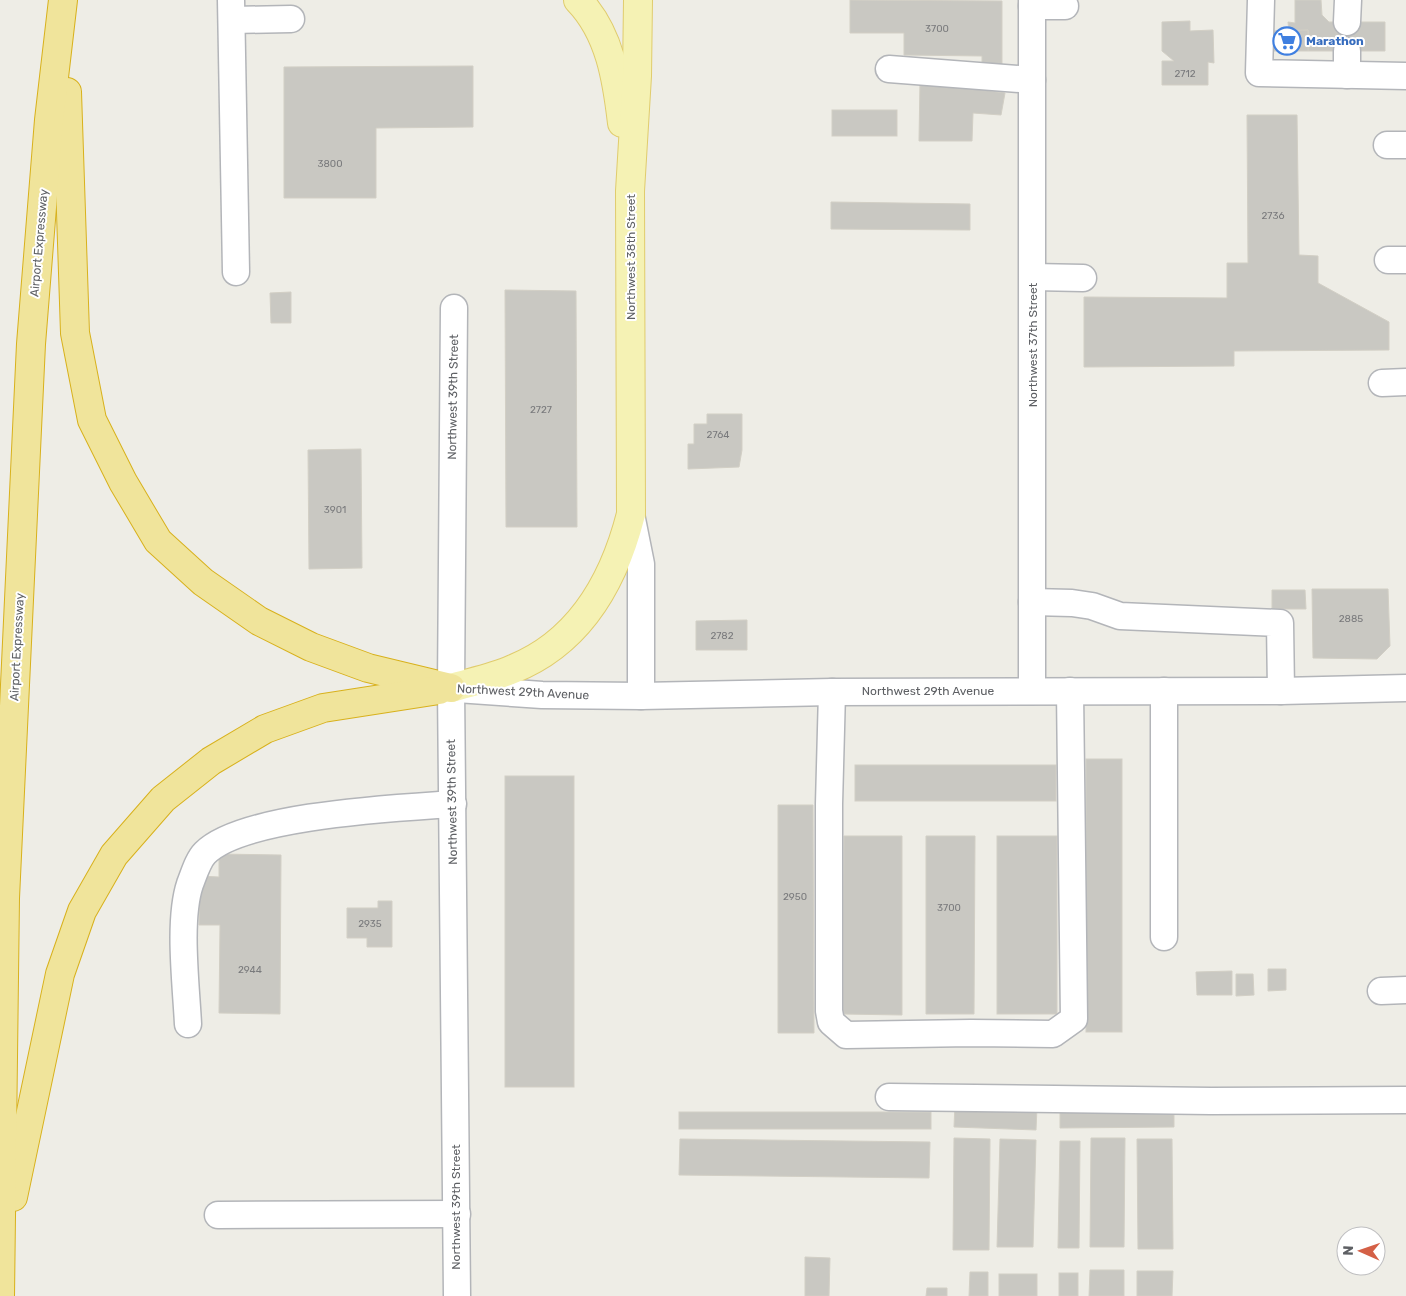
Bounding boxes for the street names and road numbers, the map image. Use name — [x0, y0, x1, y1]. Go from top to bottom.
street label: Airport Expressway — [27, 188, 51, 298]
street label: Northwest 38th Street — [624, 194, 638, 320]
street label: Northwest 37th Street — [1026, 282, 1040, 407]
street label: Northwest 39th Street — [445, 334, 461, 460]
street label: Airport Expressway — [7, 592, 27, 702]
street label: Northwest 29th Avenue — [456, 682, 590, 702]
street label: Northwest 29th Avenue — [862, 684, 994, 698]
street label: Northwest 39th Street — [444, 739, 460, 865]
street label: Northwest 39th Street — [449, 1144, 463, 1270]

